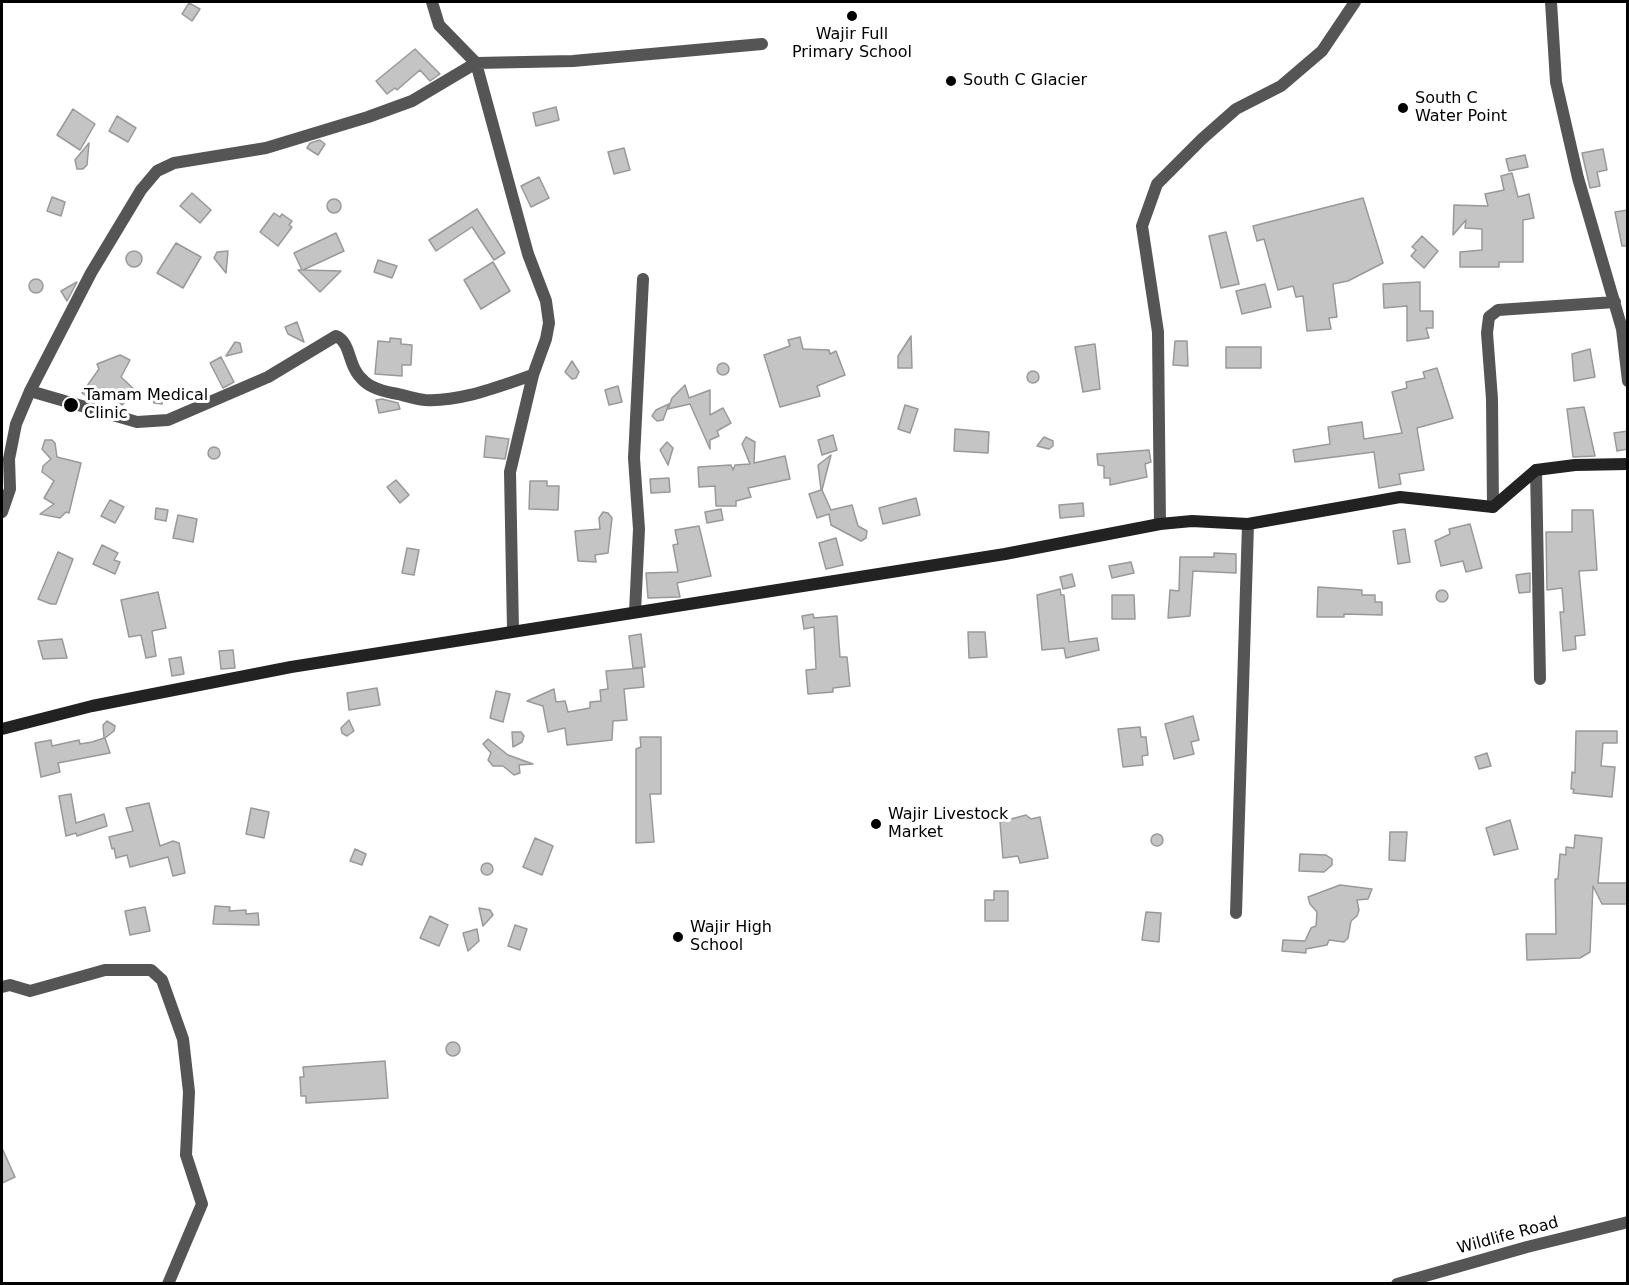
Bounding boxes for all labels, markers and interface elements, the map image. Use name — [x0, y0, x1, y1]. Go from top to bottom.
marker: Wajir Full Primary School — [845, 9, 859, 23]
place label: Wajir Full Primary School — [792, 25, 912, 63]
place label: South C Glacier — [963, 71, 1087, 91]
marker: South C Glacier — [944, 74, 958, 88]
place label: South C Water Point — [1415, 89, 1507, 127]
marker: South C Water Point — [1396, 101, 1410, 115]
place label: Tamam Medical Clinic — [84, 386, 208, 424]
marker: Tamam Medical Clinic — [62, 396, 80, 414]
place label: Wajir Livestock Market — [888, 805, 1008, 843]
marker: Wajir Livestock Market — [869, 817, 883, 831]
place label: Wajir High School — [690, 918, 772, 956]
marker: Wajir High School — [671, 930, 685, 944]
street label: Wildlife Road — [1455, 1213, 1561, 1259]

